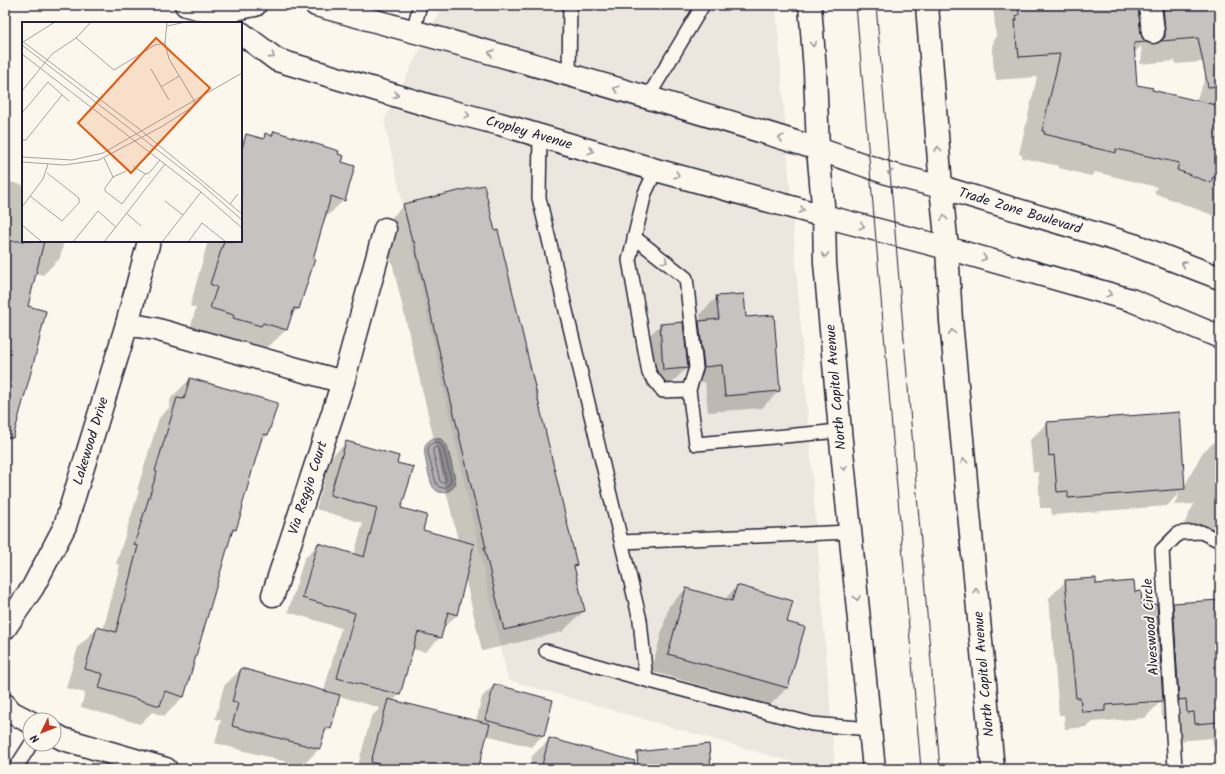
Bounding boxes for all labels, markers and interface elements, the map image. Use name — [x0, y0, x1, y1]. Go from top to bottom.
inset map — [22, 22, 242, 242]
one-way arrow — [808, 41, 817, 47]
one-way arrow — [488, 49, 495, 58]
one-way arrow — [268, 51, 275, 59]
one-way arrow — [613, 85, 620, 93]
one-way arrow — [392, 90, 399, 99]
street label: Cropley Avenue — [483, 110, 576, 156]
one-way arrow — [464, 111, 470, 119]
one-way arrow — [778, 134, 785, 143]
one-way arrow — [587, 146, 594, 155]
one-way arrow — [934, 146, 943, 152]
one-way arrow — [887, 169, 894, 178]
one-way arrow — [674, 171, 680, 179]
street label: Trade Zone Boulevard — [956, 182, 1085, 240]
one-way arrow — [798, 205, 805, 214]
one-way arrow — [940, 214, 949, 221]
one-way arrow — [859, 221, 865, 229]
one-way arrow — [821, 252, 829, 258]
one-way arrow — [981, 253, 988, 262]
one-way arrow — [660, 257, 667, 264]
one-way arrow — [1180, 261, 1187, 269]
one-way arrow — [1106, 289, 1113, 298]
street label: North Capitol Avenue — [819, 323, 852, 451]
one-way arrow — [948, 329, 957, 335]
street label: Lakewood Drive — [67, 394, 115, 488]
street label: Via Reggio Court — [282, 438, 334, 538]
one-way arrow — [960, 458, 969, 464]
one-way arrow — [839, 465, 848, 471]
street label: Alveswood Circle — [1137, 577, 1165, 676]
one-way arrow — [972, 588, 981, 594]
one-way arrow — [852, 595, 861, 601]
street label: North Capitol Avenue — [967, 610, 1000, 738]
north arrow — [22, 712, 62, 752]
text: N — [26, 729, 44, 747]

